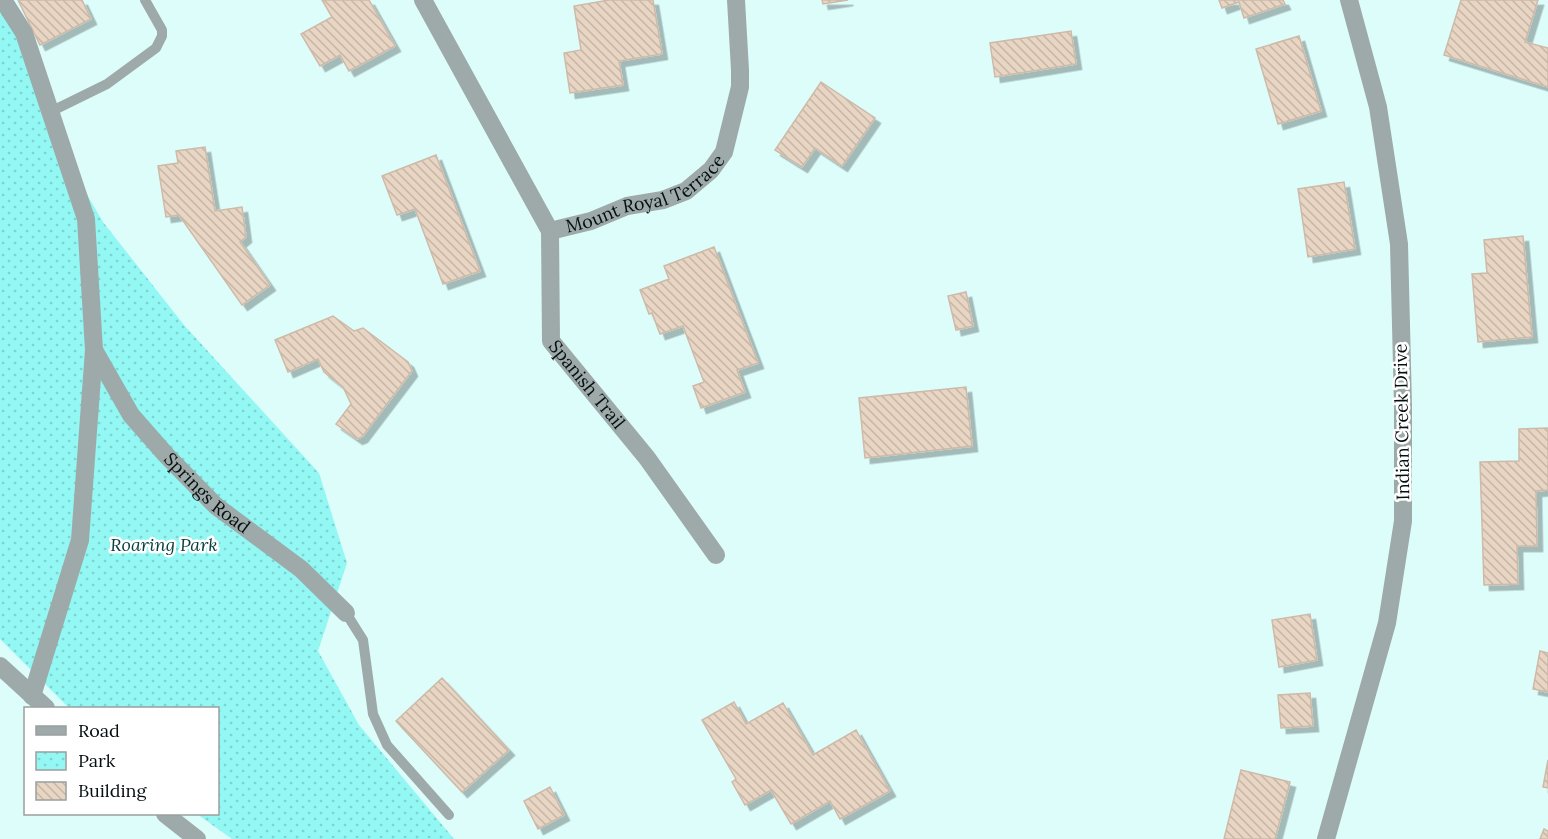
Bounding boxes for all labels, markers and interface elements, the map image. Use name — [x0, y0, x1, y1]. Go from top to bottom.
street label: Mount Royal Terrace — [563, 150, 730, 238]
street label: Spanish Trail — [544, 335, 630, 433]
street label: Indian Creek Drive — [1389, 343, 1414, 501]
street label: Springs Road — [159, 448, 255, 538]
park label: Roaring Park — [110, 533, 218, 556]
legend — [24, 707, 219, 815]
text: Road — [78, 719, 120, 742]
text: Park — [78, 749, 116, 772]
text: Building — [78, 779, 148, 802]

